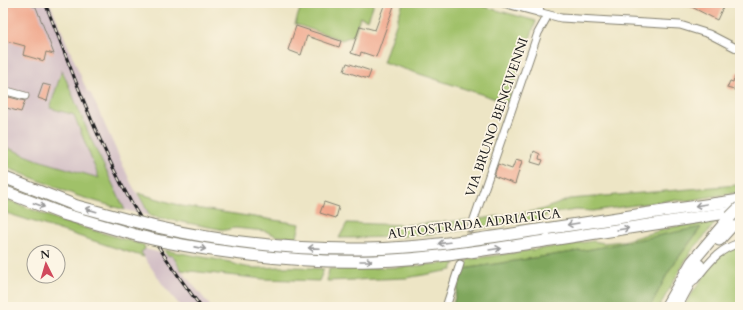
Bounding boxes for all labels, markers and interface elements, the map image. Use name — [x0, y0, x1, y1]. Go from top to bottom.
street label: VIA BRUNO BENCIVENNI — [461, 35, 533, 199]
one-way arrow — [695, 201, 708, 209]
one-way arrow — [33, 202, 45, 210]
street label: AUTOSTRADA ADRIATICA — [387, 204, 562, 244]
one-way arrow — [85, 206, 98, 213]
one-way arrow — [567, 220, 580, 228]
one-way arrow — [616, 225, 629, 233]
one-way arrow — [438, 239, 451, 247]
north arrow — [26, 244, 66, 284]
one-way arrow — [488, 244, 501, 252]
one-way arrow — [193, 245, 206, 253]
one-way arrow — [308, 245, 321, 252]
text: N — [40, 247, 51, 262]
one-way arrow — [359, 257, 372, 265]

